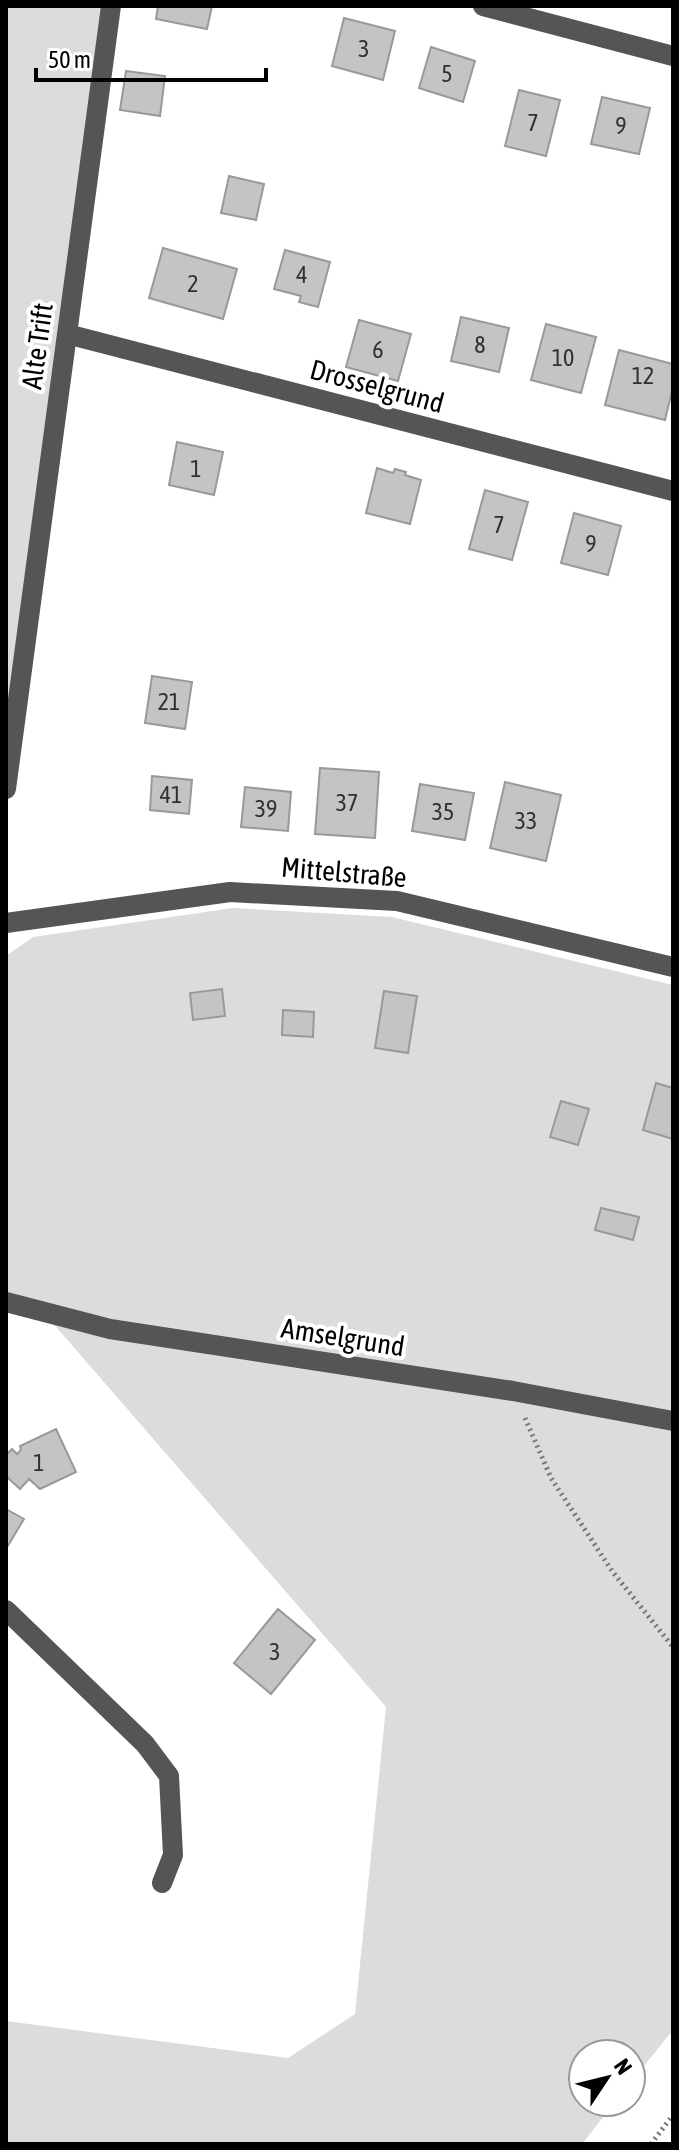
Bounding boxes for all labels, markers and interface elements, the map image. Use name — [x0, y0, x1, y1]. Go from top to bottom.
scale bar — [36, 32, 266, 82]
house number: 3 — [358, 35, 370, 62]
text: 50 m — [48, 46, 91, 73]
house number: 5 — [441, 60, 453, 87]
house number: 7 — [527, 109, 539, 136]
house number: 9 — [615, 112, 627, 139]
house number: 4 — [296, 261, 308, 288]
house number: 2 — [187, 270, 199, 297]
street label: Alte Trift — [15, 301, 59, 391]
house number: 8 — [474, 331, 486, 358]
house number: 6 — [372, 336, 384, 363]
house number: 10 — [552, 344, 574, 371]
street label: Drosselgrund — [307, 353, 447, 419]
house number: 12 — [632, 362, 654, 389]
house number: 1 — [190, 455, 202, 482]
house number: 7 — [493, 511, 505, 538]
house number: 9 — [585, 530, 597, 557]
house number: 21 — [158, 688, 180, 715]
house number: 41 — [160, 781, 182, 808]
house number: 37 — [336, 789, 358, 816]
house number: 39 — [255, 795, 277, 822]
house number: 35 — [432, 798, 454, 825]
house number: 33 — [515, 807, 537, 834]
street label: Mittelstraße — [280, 851, 408, 893]
street label: Amselgrund — [279, 1311, 407, 1363]
house number: 1 — [33, 1449, 45, 1476]
house number: 3 — [269, 1638, 281, 1665]
north arrow — [567, 2038, 647, 2118]
text: N — [609, 2054, 638, 2079]

